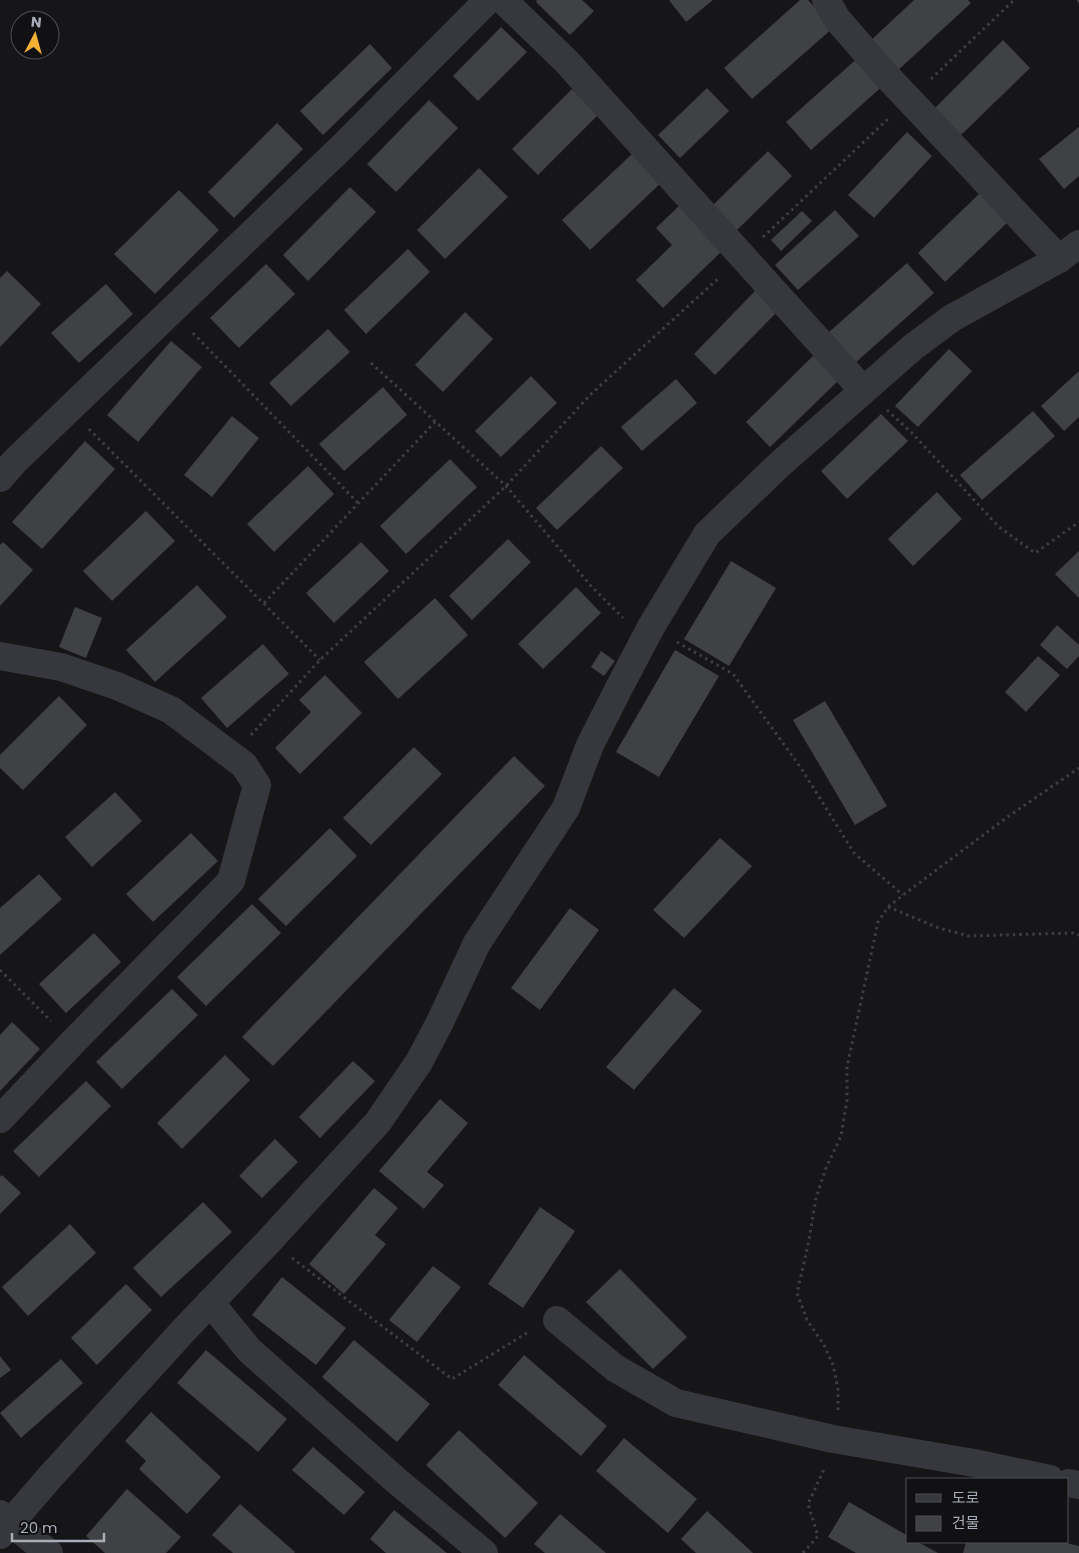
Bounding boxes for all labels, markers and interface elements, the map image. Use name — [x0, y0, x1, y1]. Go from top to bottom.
north arrow — [10, 10, 60, 60]
text: N — [30, 12, 43, 33]
legend — [906, 1478, 1069, 1543]
text: 도로 — [952, 1487, 980, 1508]
scale bar — [12, 1510, 105, 1542]
text: 건물 — [952, 1512, 980, 1533]
text: 20 m — [20, 1517, 58, 1538]

